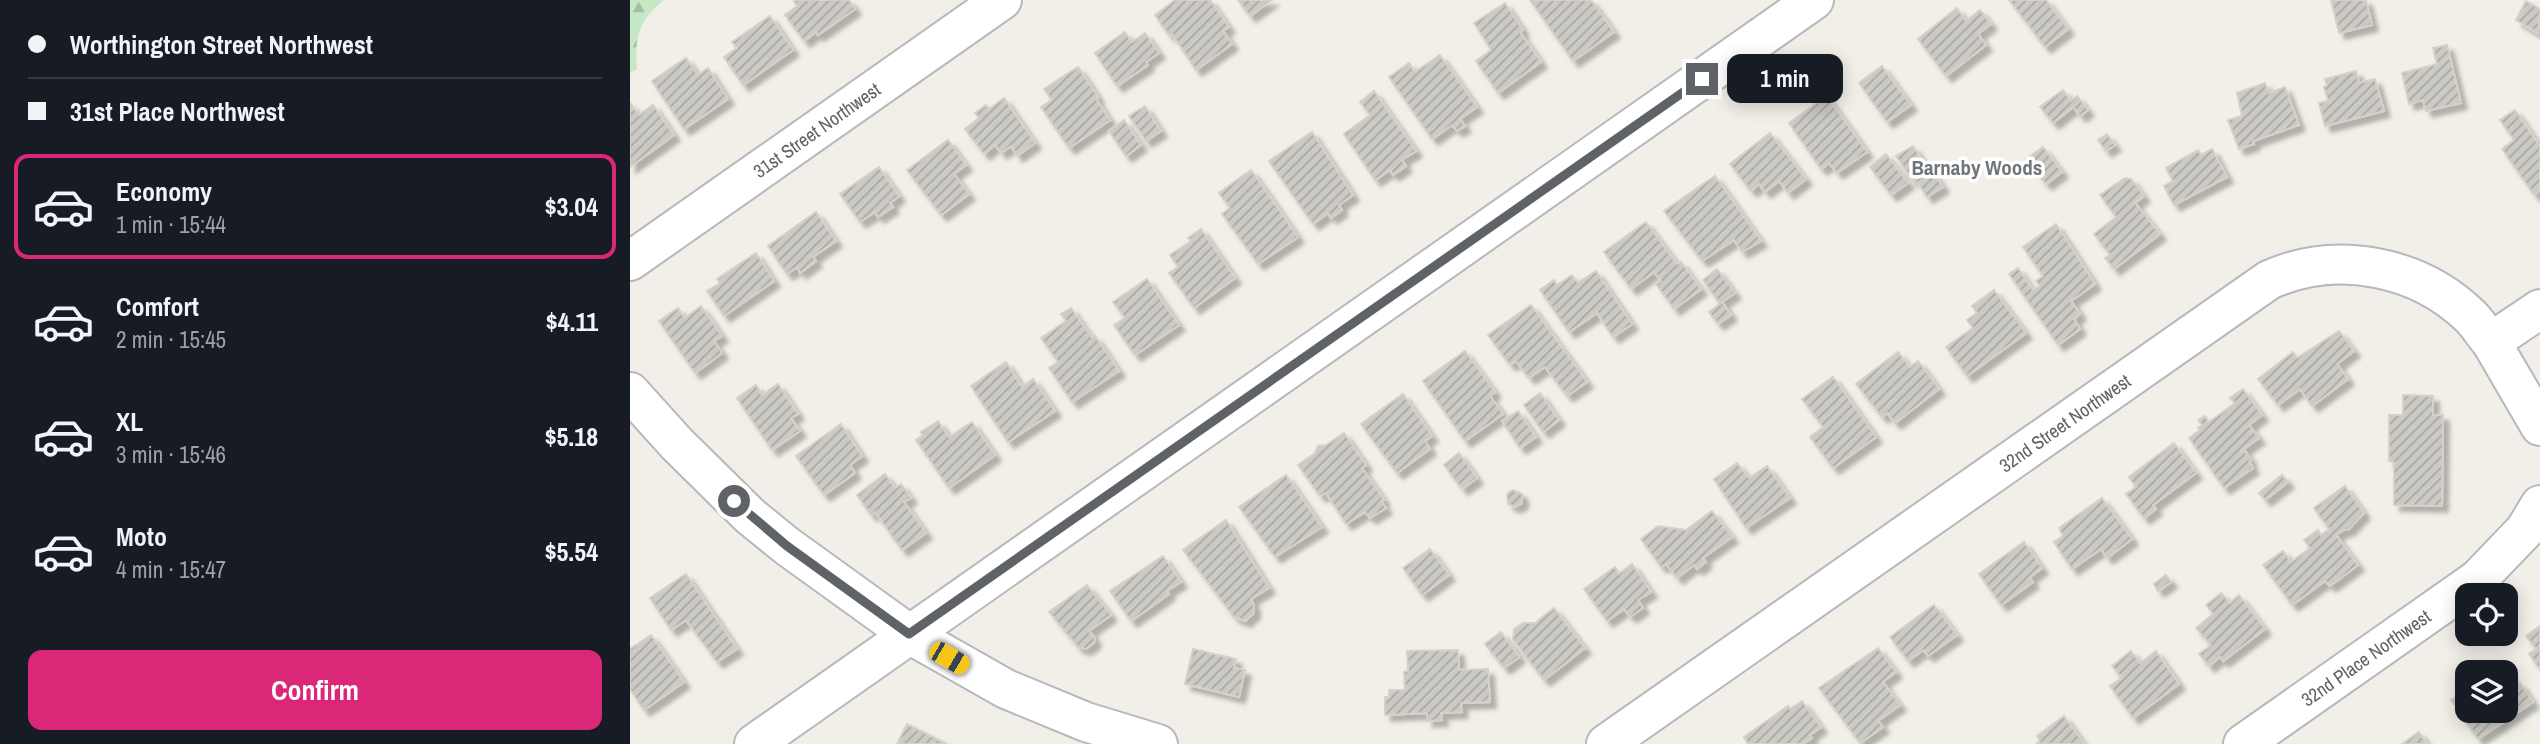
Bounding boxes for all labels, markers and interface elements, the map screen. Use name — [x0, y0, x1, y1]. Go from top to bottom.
text: Worthington Street Northwest — [70, 27, 373, 62]
callout: 1 min — [1726, 55, 1842, 104]
route end — [1686, 63, 1718, 95]
text: 1 min — [1760, 63, 1810, 94]
street label: 31st Street Northwest — [748, 76, 886, 184]
text: 31st Place Northwest — [70, 94, 284, 129]
district label: Barnaby Woods — [1912, 153, 2042, 182]
text: Economy — [116, 174, 212, 209]
icon: car — [32, 175, 95, 238]
text: $3.04 — [545, 189, 598, 224]
text: 1 min · 15:44 — [116, 209, 226, 240]
text: Comfort — [116, 289, 199, 324]
icon: car — [32, 290, 95, 353]
text: $4.11 — [546, 304, 598, 339]
text: 2 min · 15:45 — [116, 324, 226, 355]
street label: 32nd Street Northwest — [1994, 367, 2136, 478]
text: XL — [116, 404, 143, 439]
icon: car — [32, 405, 95, 468]
text: $5.18 — [545, 419, 598, 454]
text: 3 min · 15:46 — [116, 439, 226, 470]
route start — [718, 485, 750, 517]
text: Moto — [116, 519, 167, 554]
icon: car — [32, 520, 95, 583]
text: $5.54 — [545, 534, 598, 569]
text: 4 min · 15:47 — [116, 554, 226, 585]
map controls — [2455, 583, 2518, 723]
button: locate — [2455, 583, 2518, 646]
street label: 32nd Place Northwest — [2296, 603, 2436, 712]
car — [926, 638, 973, 678]
button: Confirm — [28, 650, 602, 730]
button: layers — [2455, 660, 2518, 723]

